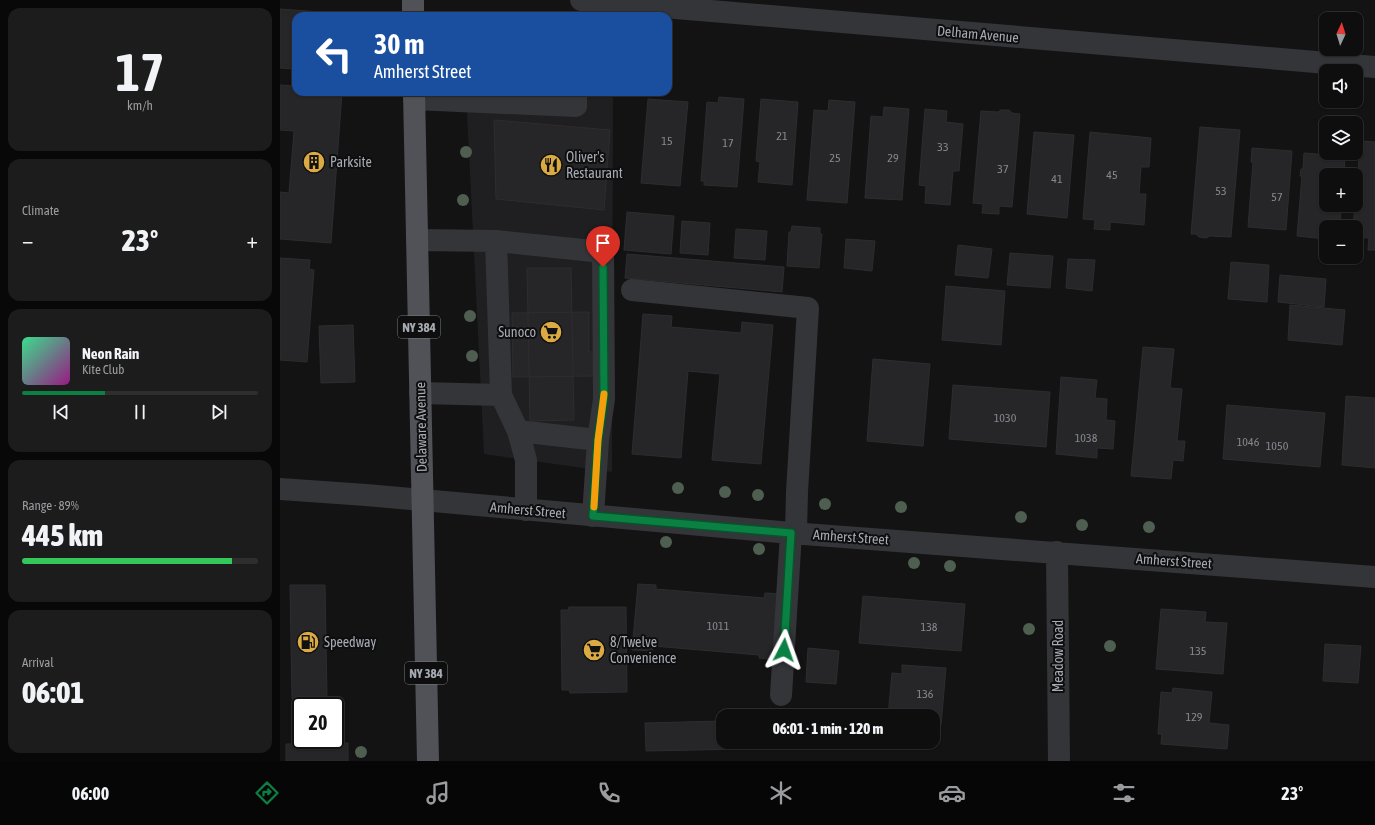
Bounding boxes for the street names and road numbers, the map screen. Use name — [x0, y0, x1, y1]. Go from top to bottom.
street label: Delham Avenue — [936, 22, 1020, 46]
road number: NY 384 — [398, 316, 440, 338]
street label: Delaware Avenue — [412, 382, 430, 472]
street label: Amherst Street — [490, 499, 566, 521]
street label: Amherst Street — [813, 526, 889, 548]
street label: Amherst Street — [1136, 550, 1212, 572]
street label: Meadow Road — [1050, 620, 1066, 692]
road number: NY 384 — [405, 662, 447, 684]

